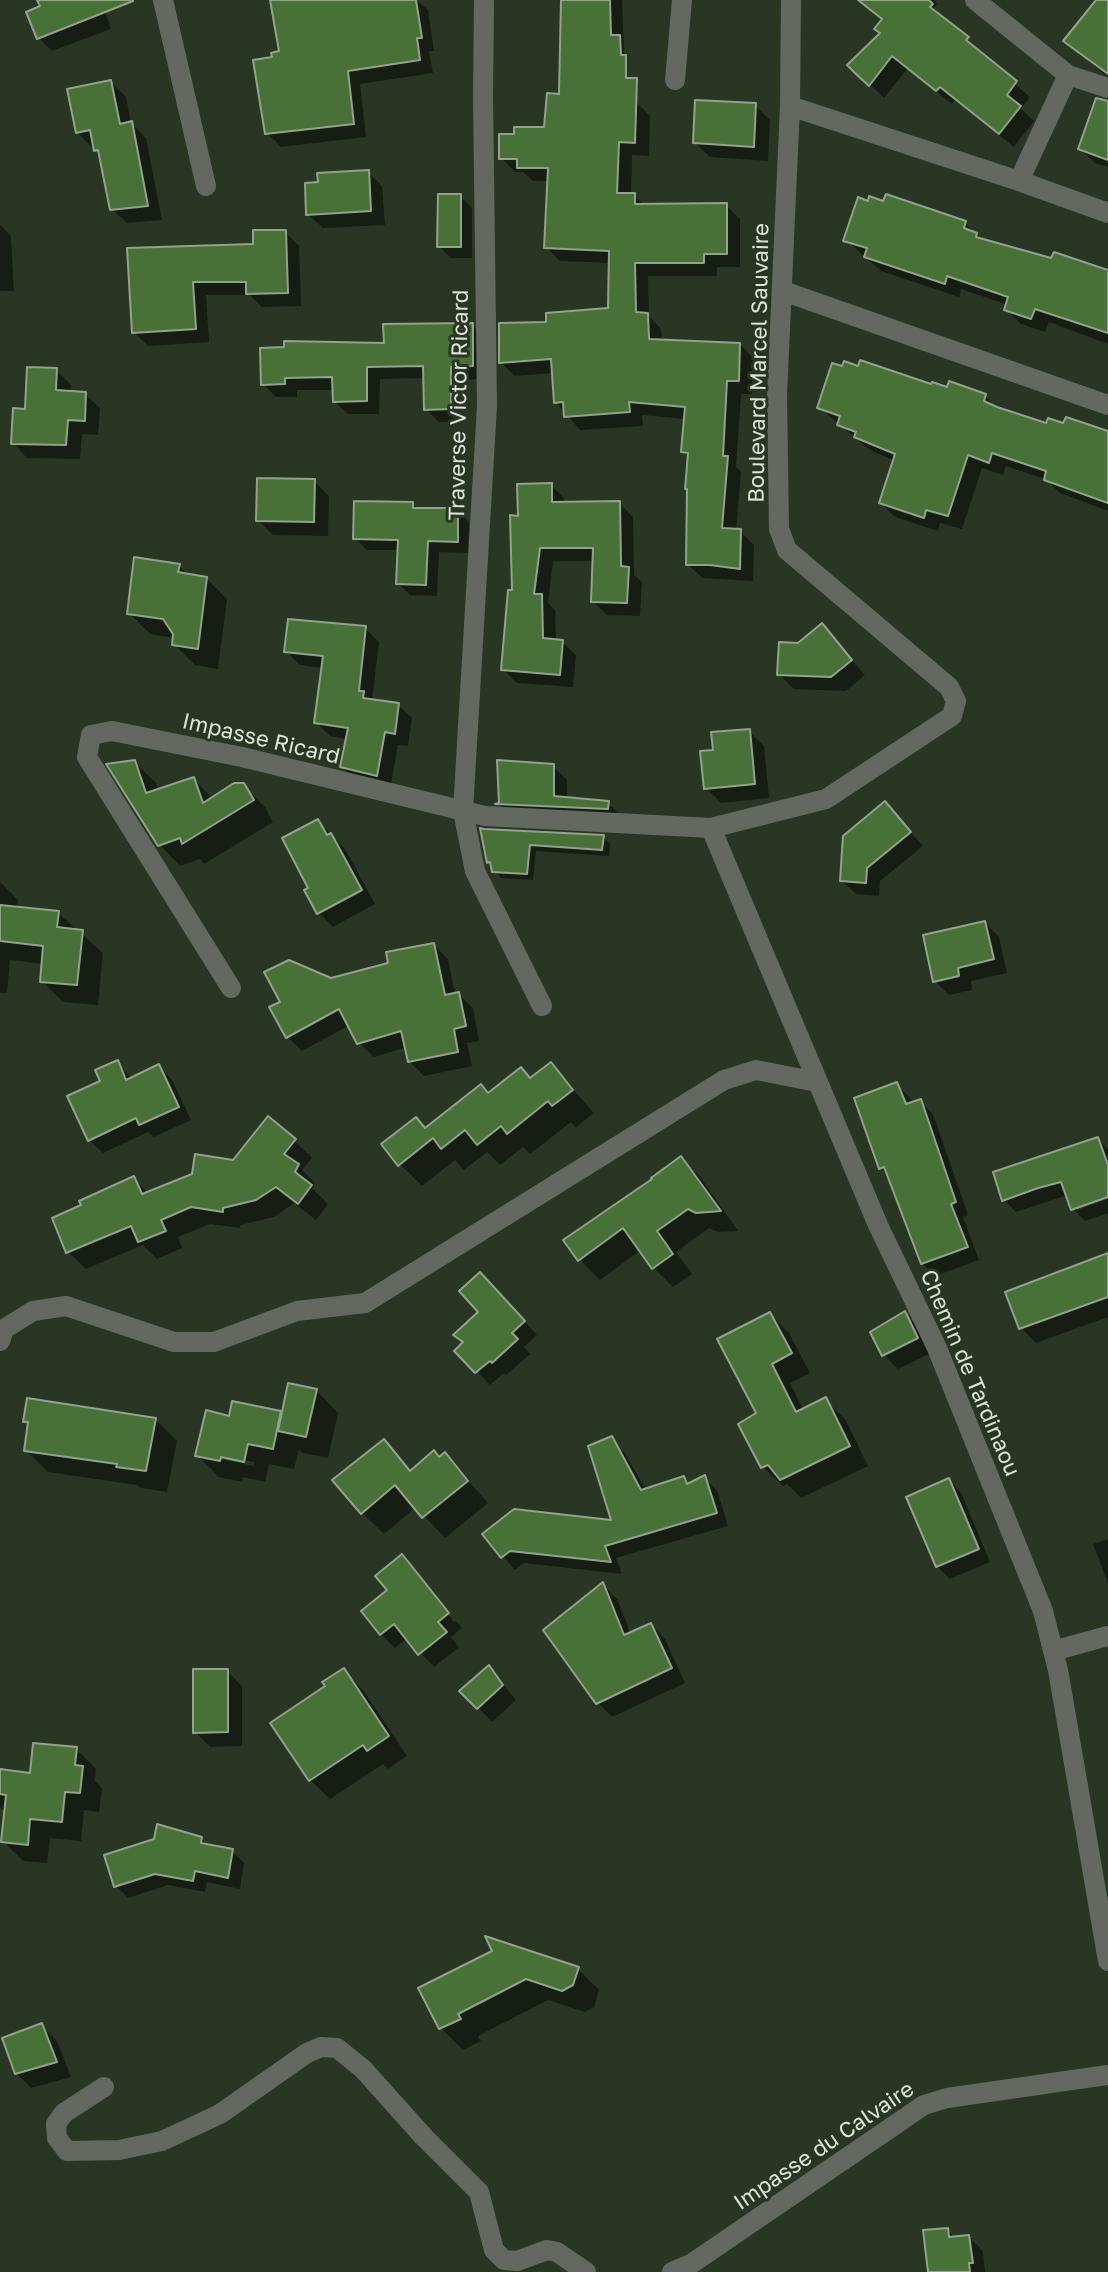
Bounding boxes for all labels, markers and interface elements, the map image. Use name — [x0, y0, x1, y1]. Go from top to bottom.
street label: Boulevard Marcel Sauvaire — [743, 223, 775, 503]
street label: Traverse Victor Ricard — [444, 289, 474, 521]
street label: Impasse Ricard — [180, 708, 342, 770]
street label: Chemin de Tardinaou — [915, 1266, 1025, 1480]
street label: Impasse du Calvaire — [729, 2076, 919, 2216]

